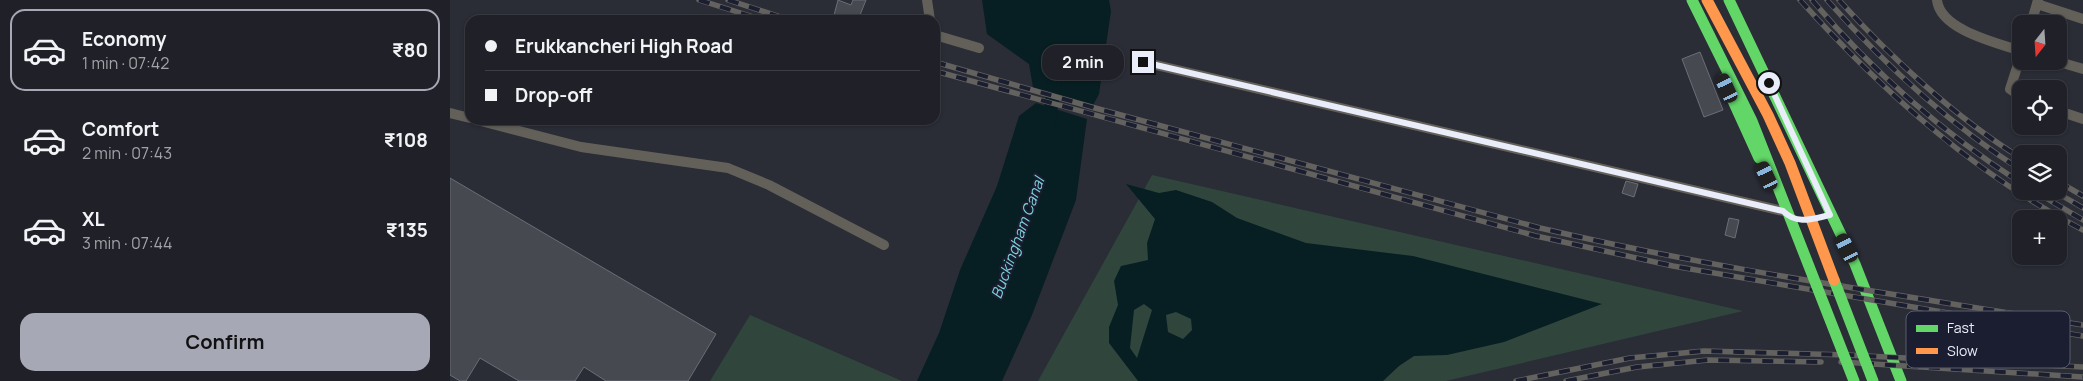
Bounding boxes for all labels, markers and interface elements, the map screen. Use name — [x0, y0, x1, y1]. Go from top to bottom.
north arrow — [2012, 15, 2068, 70]
map controls — [2012, 15, 2067, 265]
text: Economy — [82, 26, 166, 52]
icon: car — [22, 28, 67, 73]
text: Erukkancheri High Road — [515, 33, 733, 59]
text: ₹80 — [392, 37, 428, 63]
callout: 2 min — [1043, 44, 1126, 80]
text: 2 min — [1062, 51, 1104, 73]
route end — [1132, 51, 1154, 73]
text: 1 min · 07:42 — [82, 52, 169, 74]
car — [1713, 71, 1740, 105]
route start — [1758, 72, 1780, 94]
button: locate — [2012, 80, 2067, 135]
text: Drop-off — [515, 82, 592, 108]
text: Comfort — [82, 116, 159, 142]
icon: car — [22, 118, 67, 163]
text: ₹108 — [384, 127, 428, 153]
text: 2 min · 07:43 — [82, 142, 172, 164]
button: layers — [2012, 145, 2067, 200]
car — [1753, 159, 1780, 193]
water label: Buckingham Canal — [986, 172, 1050, 302]
text: XL — [82, 206, 105, 232]
icon: car — [22, 208, 67, 253]
button: + — [2012, 210, 2067, 265]
text: ₹135 — [386, 217, 428, 243]
car — [1833, 231, 1860, 265]
text: 3 min · 07:44 — [82, 232, 172, 254]
legend — [1906, 311, 2070, 368]
button: Confirm — [20, 313, 430, 371]
text: Fast — [1947, 318, 1975, 337]
text: Slow — [1947, 341, 1978, 360]

